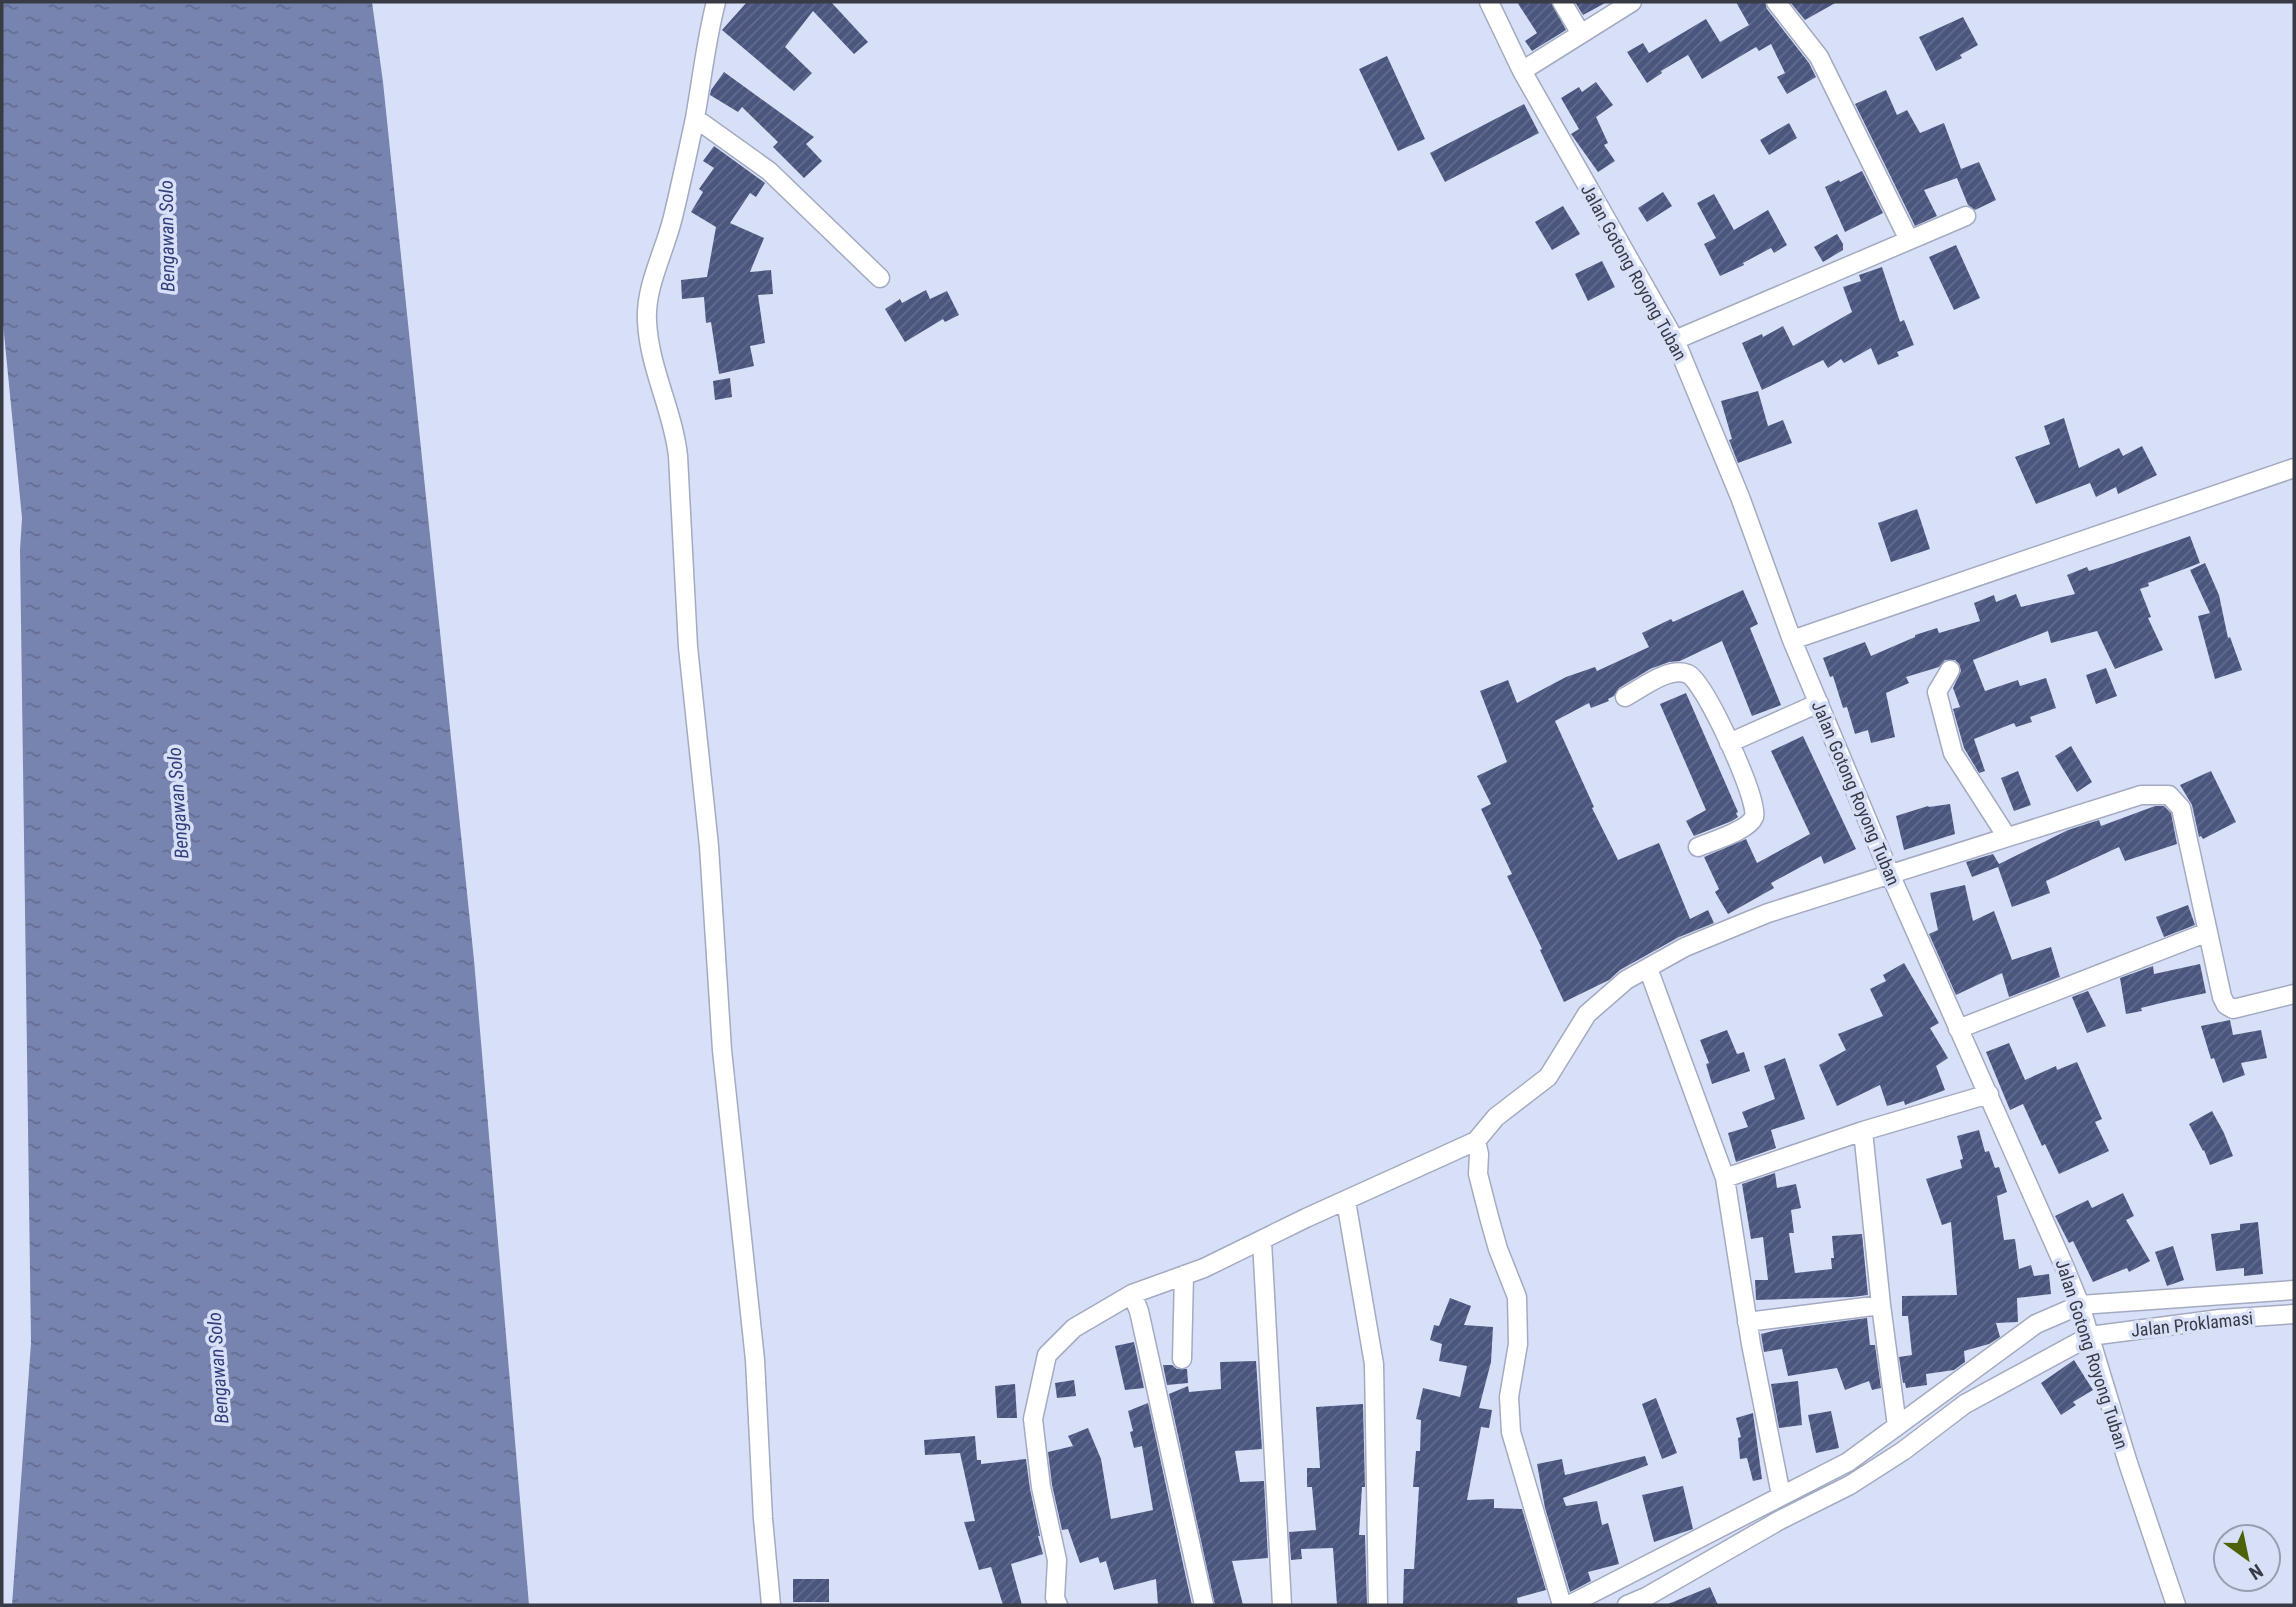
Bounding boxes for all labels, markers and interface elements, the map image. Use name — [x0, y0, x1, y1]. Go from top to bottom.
water label: Bengawan Solo — [155, 180, 179, 292]
street label: Jalan Gotong Royong Tuban — [1577, 180, 1691, 364]
street label: Jalan Gotong Royong Tuban — [1808, 698, 1904, 888]
water label: Bengawan Solo — [163, 746, 193, 860]
street label: Jalan Gotong Royong Tuban — [2051, 1257, 2133, 1451]
street label: Jalan Proklamasi — [2130, 1307, 2254, 1341]
water label: Bengawan Solo — [203, 1311, 233, 1425]
north arrow — [2212, 1523, 2282, 1593]
text: N — [2245, 1559, 2267, 1585]

